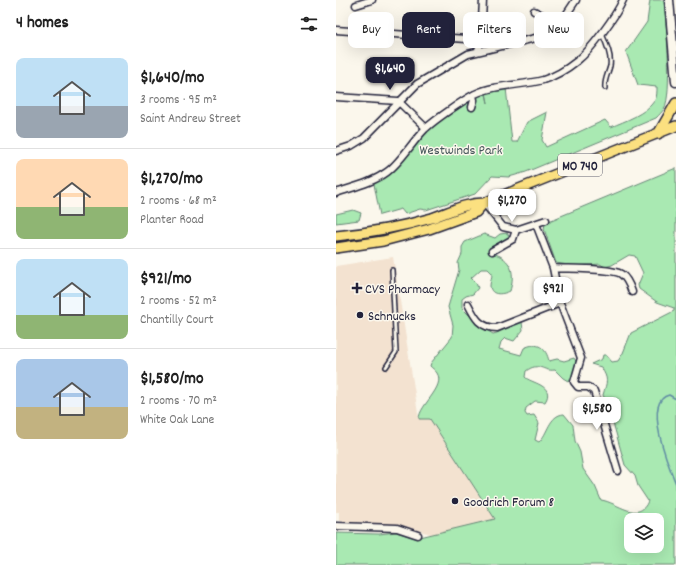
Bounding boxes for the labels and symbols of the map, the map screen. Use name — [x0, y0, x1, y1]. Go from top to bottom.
pin: $1,640 — [357, 57, 423, 91]
park label: Westwinds Park — [420, 141, 503, 161]
road number: MO 740 — [558, 154, 602, 176]
pin: $1,270 — [479, 189, 545, 223]
pin: $921 — [529, 277, 577, 311]
place label: CVS Pharmacy — [365, 280, 440, 300]
marker: CVS Pharmacy — [352, 283, 362, 293]
place label: Schnucks — [368, 307, 416, 327]
marker: Schnucks — [355, 310, 365, 320]
pin: $1,580 — [564, 397, 630, 431]
place label: Goodrich Forum 8 — [463, 493, 555, 513]
marker: Goodrich Forum 8 — [450, 496, 460, 506]

